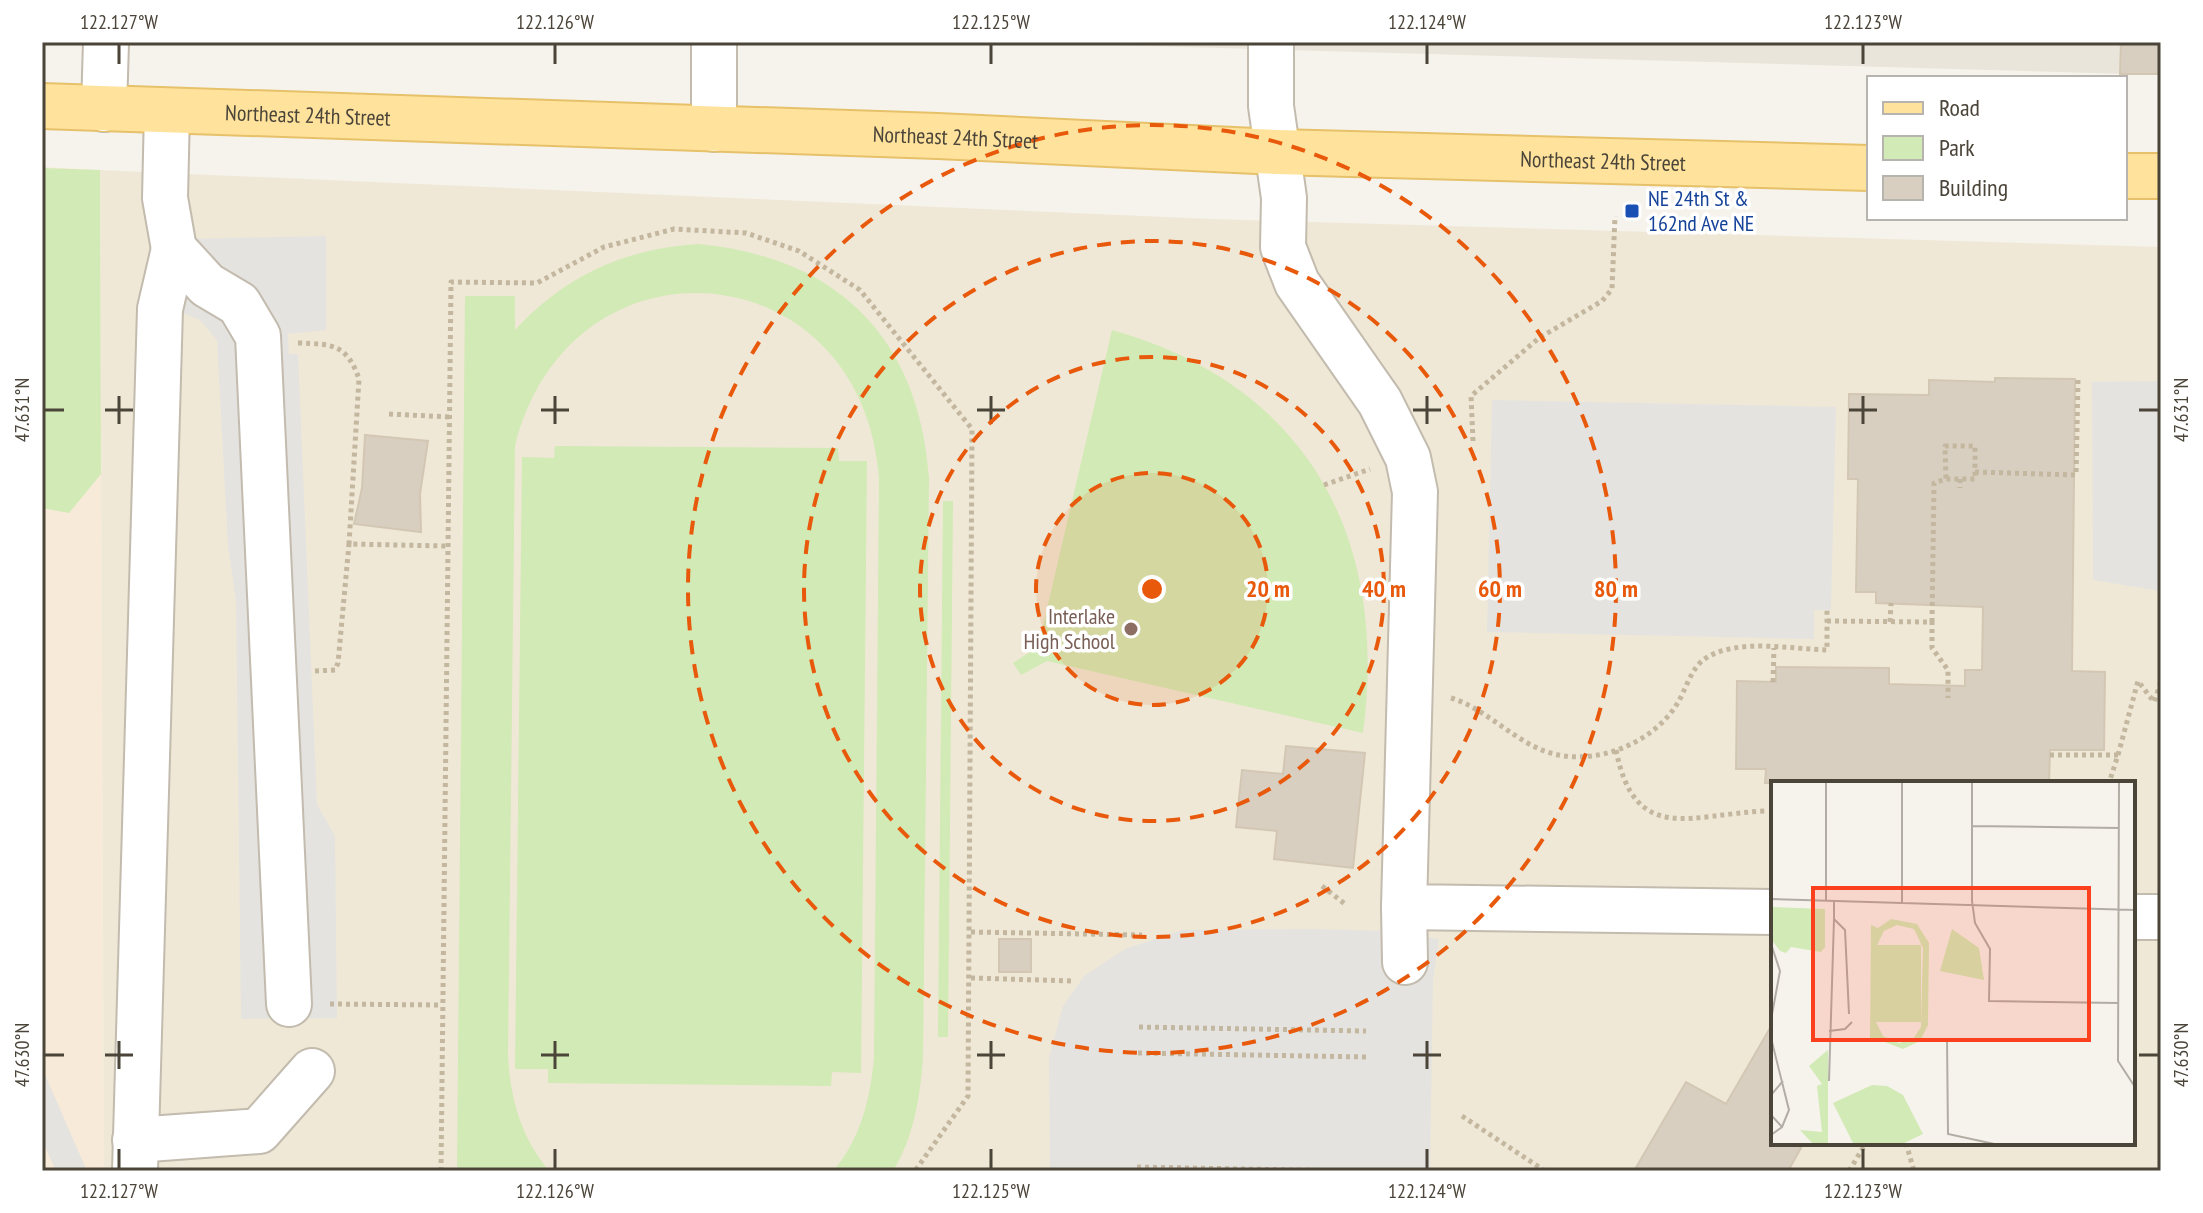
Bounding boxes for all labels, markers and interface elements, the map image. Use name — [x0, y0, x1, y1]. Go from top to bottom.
text: 122.127°W — [80, 9, 158, 35]
text: 122.126°W — [516, 9, 594, 35]
text: 122.125°W — [952, 9, 1030, 35]
text: 122.124°W — [1388, 9, 1466, 35]
text: 122.123°W — [1824, 9, 1902, 35]
legend — [1867, 76, 2127, 220]
text: Road — [1939, 92, 1980, 123]
street label: Northeast 24th Street — [225, 98, 391, 132]
street label: Northeast 24th Street — [872, 120, 1039, 155]
text: Park — [1939, 132, 1975, 163]
street label: Northeast 24th Street — [1520, 145, 1686, 177]
text: Building — [1939, 172, 2008, 203]
place label: NE 24th St & 162nd Ave NE — [1648, 184, 1754, 237]
marker: NE 24th St & 162nd Ave NE — [1623, 202, 1641, 220]
text: 47.631°N — [9, 378, 35, 442]
text: 47.631°N — [2168, 378, 2194, 442]
text: 20 m — [1246, 573, 1290, 604]
text: 40 m — [1362, 573, 1406, 604]
text: 60 m — [1478, 573, 1522, 604]
text: 80 m — [1594, 573, 1638, 604]
centre of rings — [1138, 575, 1166, 603]
place label: Interlake High School — [1024, 602, 1116, 655]
marker: Interlake High School — [1122, 620, 1140, 638]
inset map — [1771, 781, 2135, 1145]
text: 47.630°N — [9, 1023, 35, 1087]
text: 47.630°N — [2168, 1023, 2194, 1087]
text: 122.127°W — [80, 1178, 158, 1204]
text: 122.126°W — [516, 1178, 594, 1204]
text: 122.125°W — [952, 1178, 1030, 1204]
text: 122.124°W — [1388, 1178, 1466, 1204]
text: 122.123°W — [1824, 1178, 1902, 1204]

